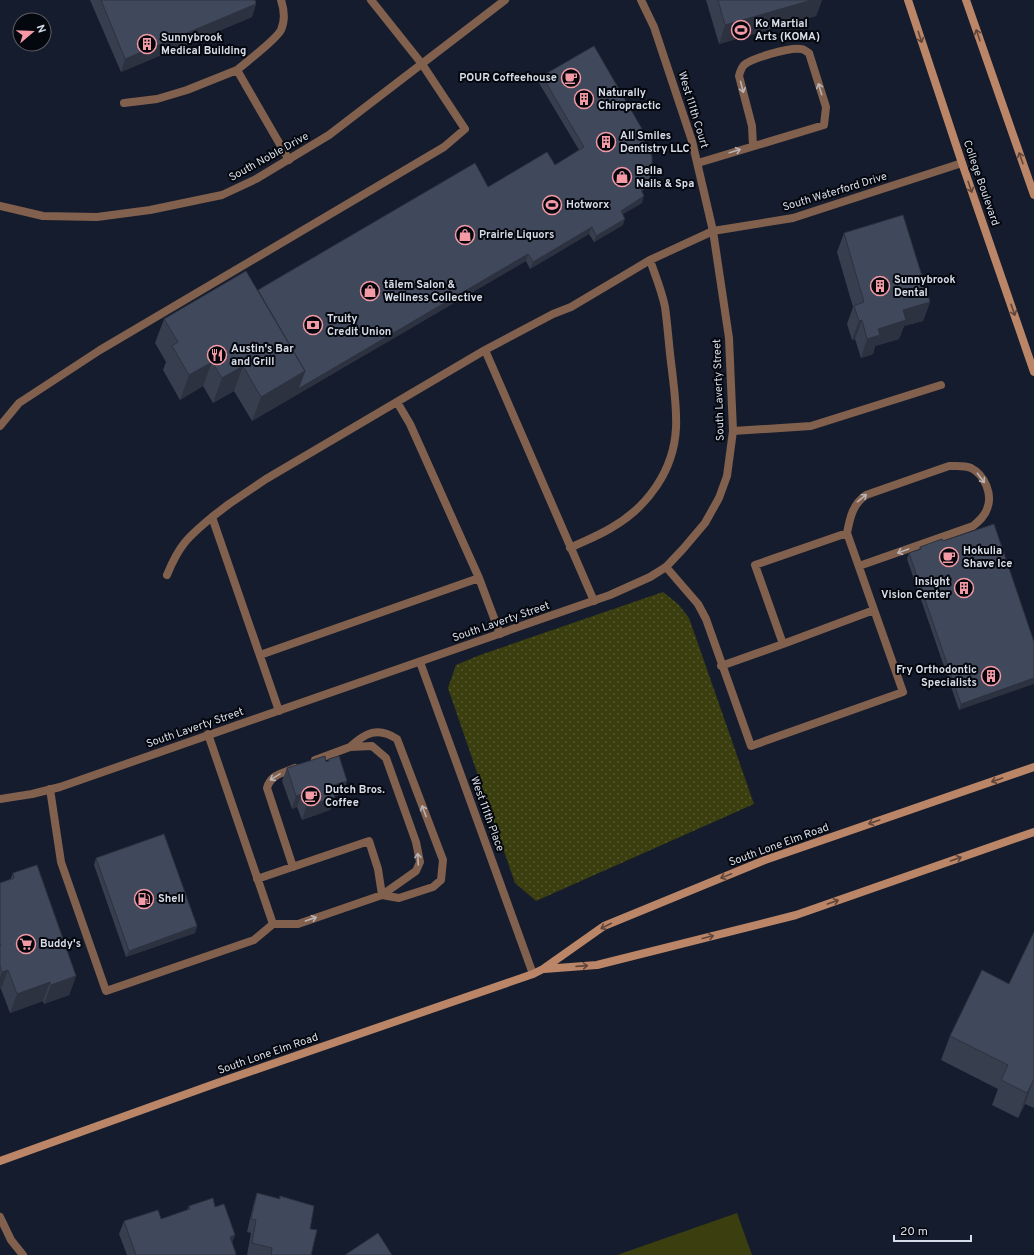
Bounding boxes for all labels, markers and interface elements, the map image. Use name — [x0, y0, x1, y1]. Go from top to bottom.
north arrow — [12, 12, 52, 52]
place label: Ko Martial Arts (KOMA) — [755, 17, 820, 44]
sports icon: Ko Martial Arts (KOMA) — [730, 19, 752, 41]
text: N — [33, 23, 48, 35]
one-way arrow — [974, 30, 982, 42]
place label: Sunnybrook Medical Building — [161, 31, 246, 58]
one-way arrow — [917, 31, 925, 43]
building icon: Sunnybrook Medical Building — [136, 33, 158, 55]
cafe icon: POUR Coffeehouse — [560, 67, 582, 89]
street label: West 111th Court — [675, 70, 711, 150]
place label: POUR Coffeehouse — [459, 71, 557, 85]
one-way arrow — [739, 80, 746, 93]
one-way arrow — [816, 82, 823, 95]
place label: Naturally Chiropractic — [598, 86, 661, 113]
building icon: Naturally Chiropractic — [573, 88, 595, 110]
street label: South Noble Drive — [227, 129, 311, 185]
place label: All Smiles Dentistry LLC — [620, 129, 690, 156]
building icon: All Smiles Dentistry LLC — [595, 131, 617, 153]
street label: College Boulevard — [960, 138, 1002, 228]
one-way arrow — [728, 147, 741, 154]
one-way arrow — [1017, 152, 1024, 165]
place label: Bella Nails & Spa — [636, 164, 694, 191]
shop icon: Bella Nails & Spa — [611, 166, 633, 188]
street label: South Waterford Drive — [781, 169, 889, 215]
one-way arrow — [967, 180, 974, 193]
sports icon: Hotworx — [541, 194, 563, 216]
place label: Hotworx — [566, 198, 610, 212]
shop icon: Prairie Liquors — [454, 224, 476, 246]
place label: Prairie Liquors — [479, 228, 554, 242]
place label: Sunnybrook Dental — [894, 273, 956, 300]
building icon: Sunnybrook Dental — [869, 275, 891, 297]
place label: tālem Salon & Wellness Collective — [384, 278, 483, 305]
shop icon: tālem Salon & Wellness Collective — [359, 280, 381, 302]
one-way arrow — [1009, 303, 1017, 315]
place label: Truity Credit Union — [327, 312, 391, 339]
bank icon: Truity Credit Union — [302, 314, 324, 336]
street label: South Laverty Street — [710, 339, 728, 441]
place label: Austin's Bar and Grill — [231, 342, 294, 369]
restaurant icon: Austin's Bar and Grill — [206, 344, 228, 366]
one-way arrow — [977, 473, 985, 484]
one-way arrow — [857, 494, 868, 503]
place label: Hokulia Shave Ice — [963, 544, 1013, 571]
cafe icon: Hokulia Shave Ice — [938, 546, 960, 568]
one-way arrow — [896, 548, 909, 555]
place label: Insight Vision Center — [881, 575, 950, 602]
building icon: Insight Vision Center — [953, 577, 975, 599]
street label: South Laverty Street — [450, 599, 552, 645]
place label: Fry Orthodontic Specialists — [896, 663, 977, 690]
building icon: Fry Orthodontic Specialists — [980, 665, 1002, 687]
street label: South Laverty Street — [144, 705, 246, 751]
one-way arrow — [270, 773, 281, 781]
street label: West 111th Place — [467, 775, 507, 854]
one-way arrow — [992, 776, 1004, 784]
place label: Dutch Bros. Coffee — [325, 783, 385, 810]
cafe icon: Dutch Bros. Coffee — [300, 785, 322, 807]
one-way arrow — [420, 804, 427, 817]
one-way arrow — [869, 819, 881, 827]
street label: South Lone Elm Road — [727, 820, 831, 870]
one-way arrow — [414, 853, 422, 866]
one-way arrow — [949, 855, 962, 862]
one-way arrow — [720, 873, 732, 880]
fuel station icon: Shell — [133, 888, 155, 910]
place label: Shell — [158, 892, 184, 906]
one-way arrow — [827, 897, 839, 905]
one-way arrow — [304, 915, 316, 923]
one-way arrow — [600, 923, 612, 930]
supermarket icon: Buddy's — [15, 933, 37, 955]
one-way arrow — [701, 933, 714, 940]
place label: Buddy's — [40, 937, 81, 951]
one-way arrow — [575, 963, 588, 970]
street label: South Lone Elm Road — [216, 1030, 320, 1078]
scale bar — [894, 1217, 971, 1243]
text: 20 m — [900, 1224, 928, 1240]

